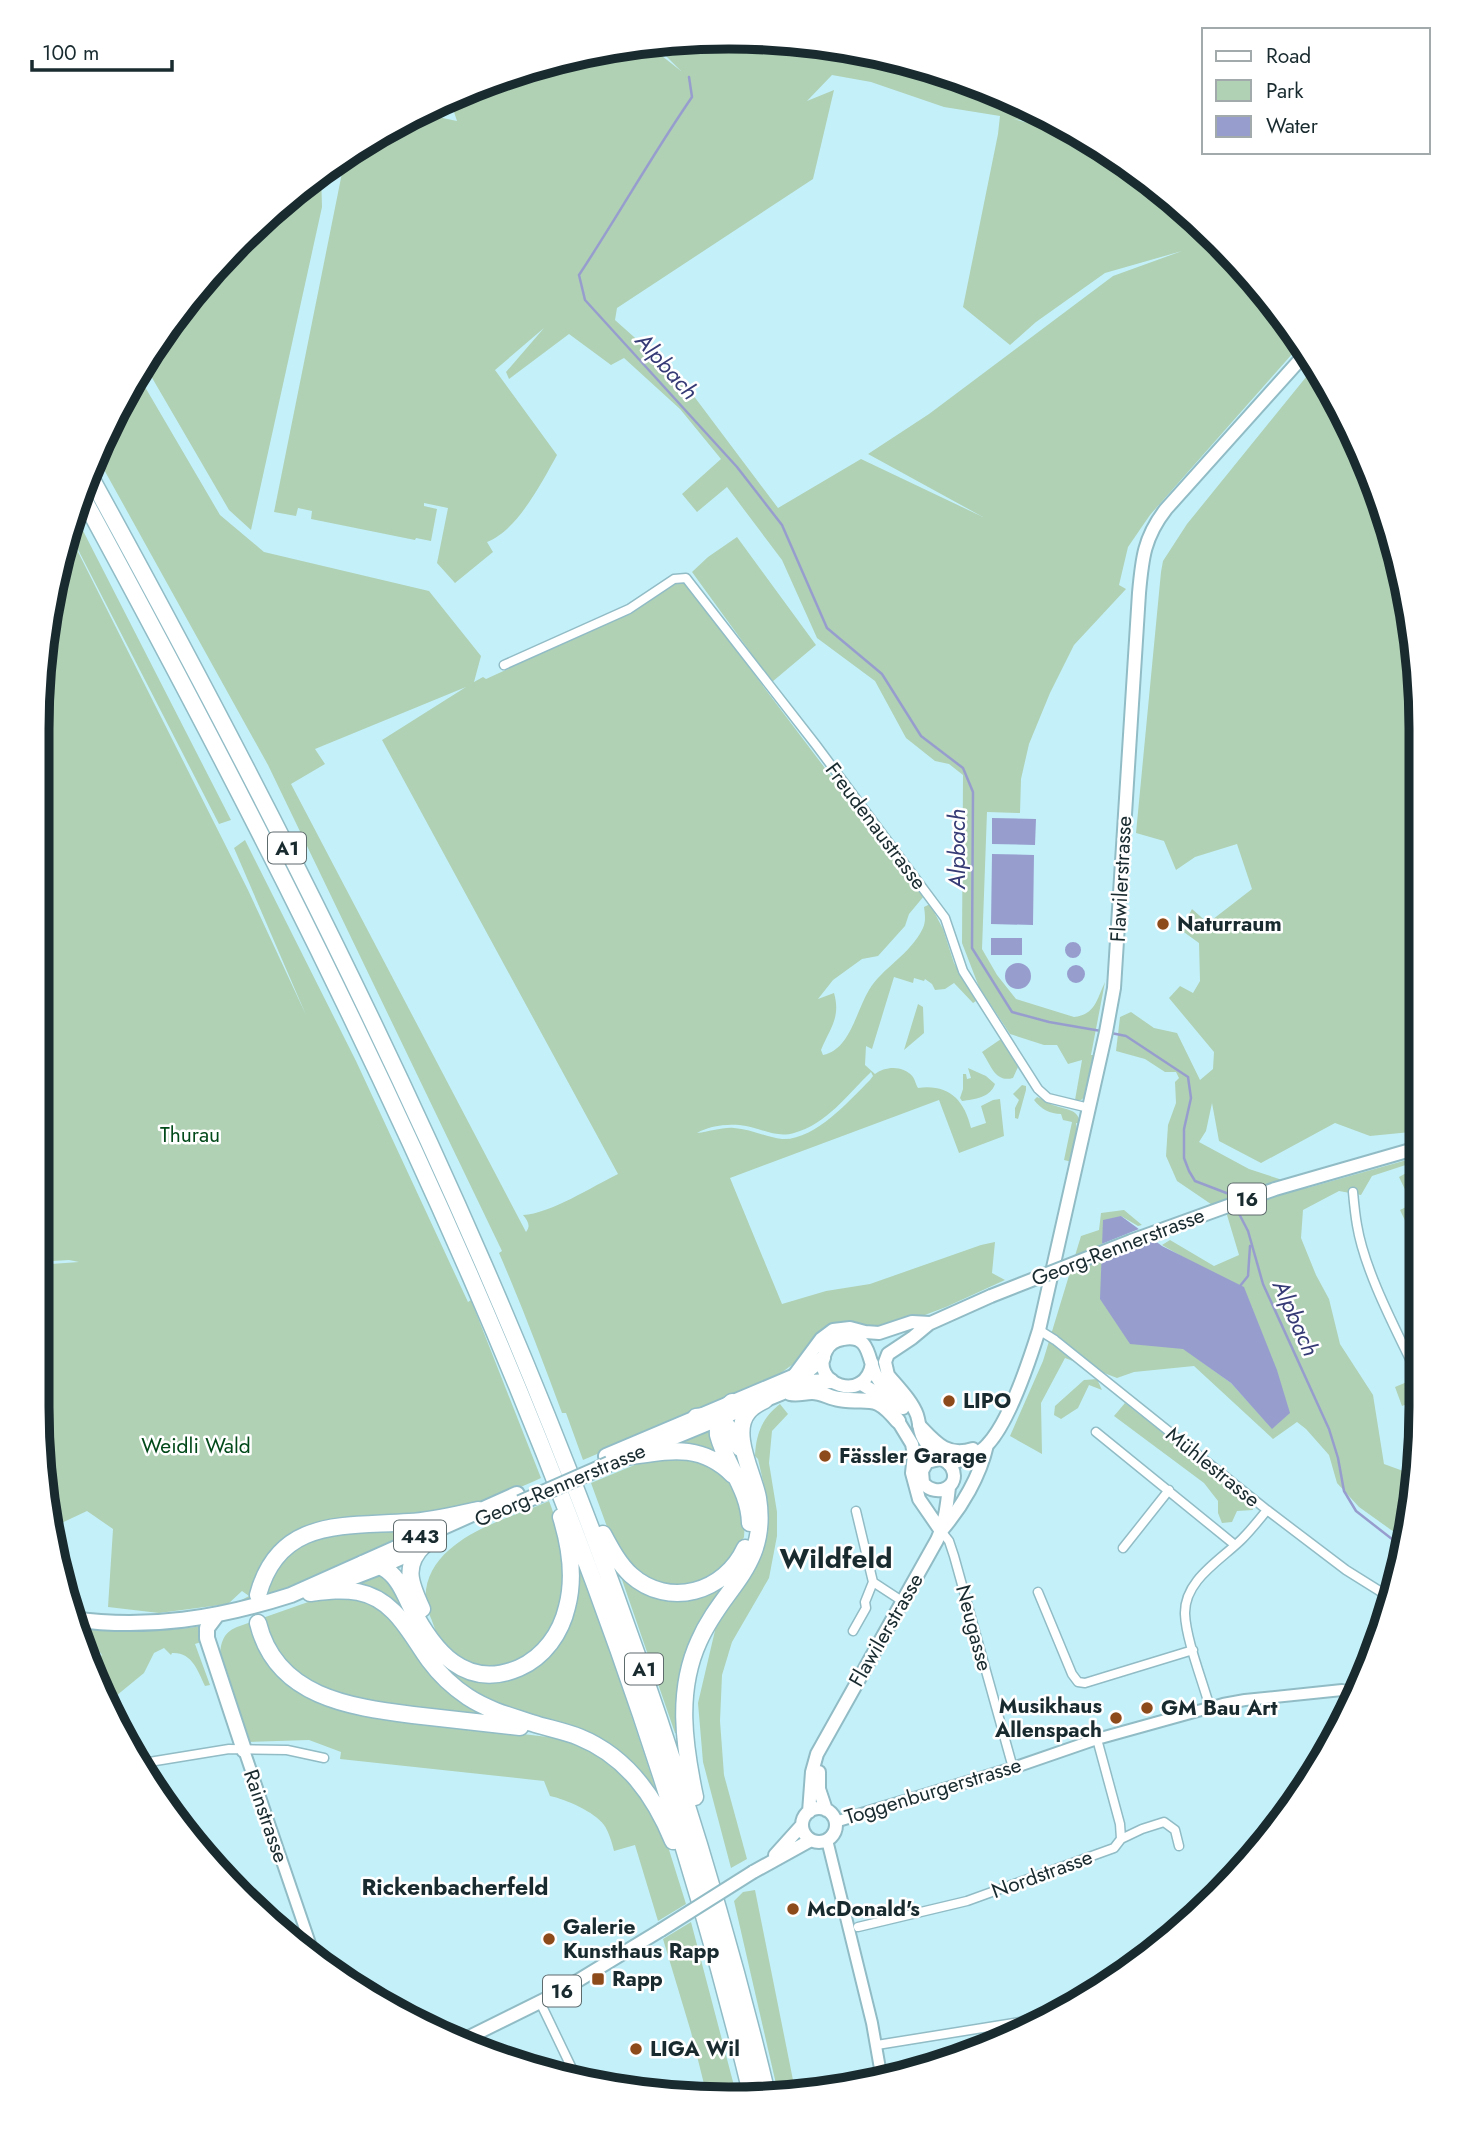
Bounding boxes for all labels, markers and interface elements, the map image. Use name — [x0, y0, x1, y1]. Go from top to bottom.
scale bar — [32, 28, 172, 72]
legend — [1202, 28, 1430, 154]
text: 100 m — [42, 38, 99, 68]
text: Road — [1266, 41, 1311, 71]
text: Park — [1266, 76, 1304, 106]
text: Water — [1266, 111, 1319, 141]
water label: Alpbach — [627, 324, 707, 407]
street label: Freudenaustrasse — [818, 756, 934, 896]
water label: Alpbach — [940, 809, 974, 890]
street label: Flawilerstrasse — [1103, 815, 1139, 943]
road number: A1 — [268, 832, 306, 863]
place label: Naturraum — [1177, 909, 1282, 939]
marker: Naturraum — [1155, 916, 1171, 932]
park label: Thurau — [160, 1120, 220, 1150]
road number: 16 — [1228, 1184, 1266, 1214]
street label: Georg-Rennerstrasse — [1027, 1200, 1209, 1294]
water label: Alpbach — [1264, 1273, 1328, 1362]
place label: LIPO — [963, 1386, 1011, 1416]
marker: LIPO — [941, 1393, 957, 1409]
street label: Mühlestrasse — [1160, 1420, 1267, 1514]
park label: Weidli Wald — [141, 1431, 251, 1461]
street label: Georg-Rennerstrasse — [470, 1435, 650, 1535]
place label: Fässler Garage — [839, 1441, 987, 1471]
marker: Fässler Garage — [817, 1448, 833, 1464]
road number: 443 — [394, 1520, 446, 1552]
district label: Wildfeld — [780, 1538, 892, 1579]
street label: Flawilerstrasse — [841, 1568, 931, 1692]
street label: Neugasse — [948, 1582, 1000, 1675]
road number: A1 — [625, 1653, 663, 1684]
place label: Musikhaus Allenspach — [994, 1691, 1102, 1745]
place label: GM Bau Art — [1161, 1693, 1278, 1723]
marker: GM Bau Art — [1139, 1700, 1155, 1716]
marker: Musikhaus Allenspach — [1108, 1710, 1124, 1726]
street label: Toggenburgerstrasse — [841, 1750, 1025, 1832]
street label: Rainstrasse — [236, 1765, 296, 1867]
street label: Nordstrasse — [987, 1842, 1097, 1906]
district label: Rickenbacherfeld — [361, 1870, 549, 1904]
place label: McDonald's — [807, 1894, 920, 1924]
marker: McDonald's — [785, 1901, 801, 1917]
place label: Galerie Kunsthaus Rapp — [563, 1912, 720, 1966]
marker: Galerie Kunsthaus Rapp — [541, 1931, 557, 1947]
place label: Rapp — [612, 1964, 663, 1994]
marker: Rapp — [590, 1971, 606, 1987]
road number: 16 — [543, 1976, 581, 2007]
place label: LIGA Wil — [650, 2034, 740, 2064]
marker: LIGA Wil — [628, 2041, 644, 2057]

